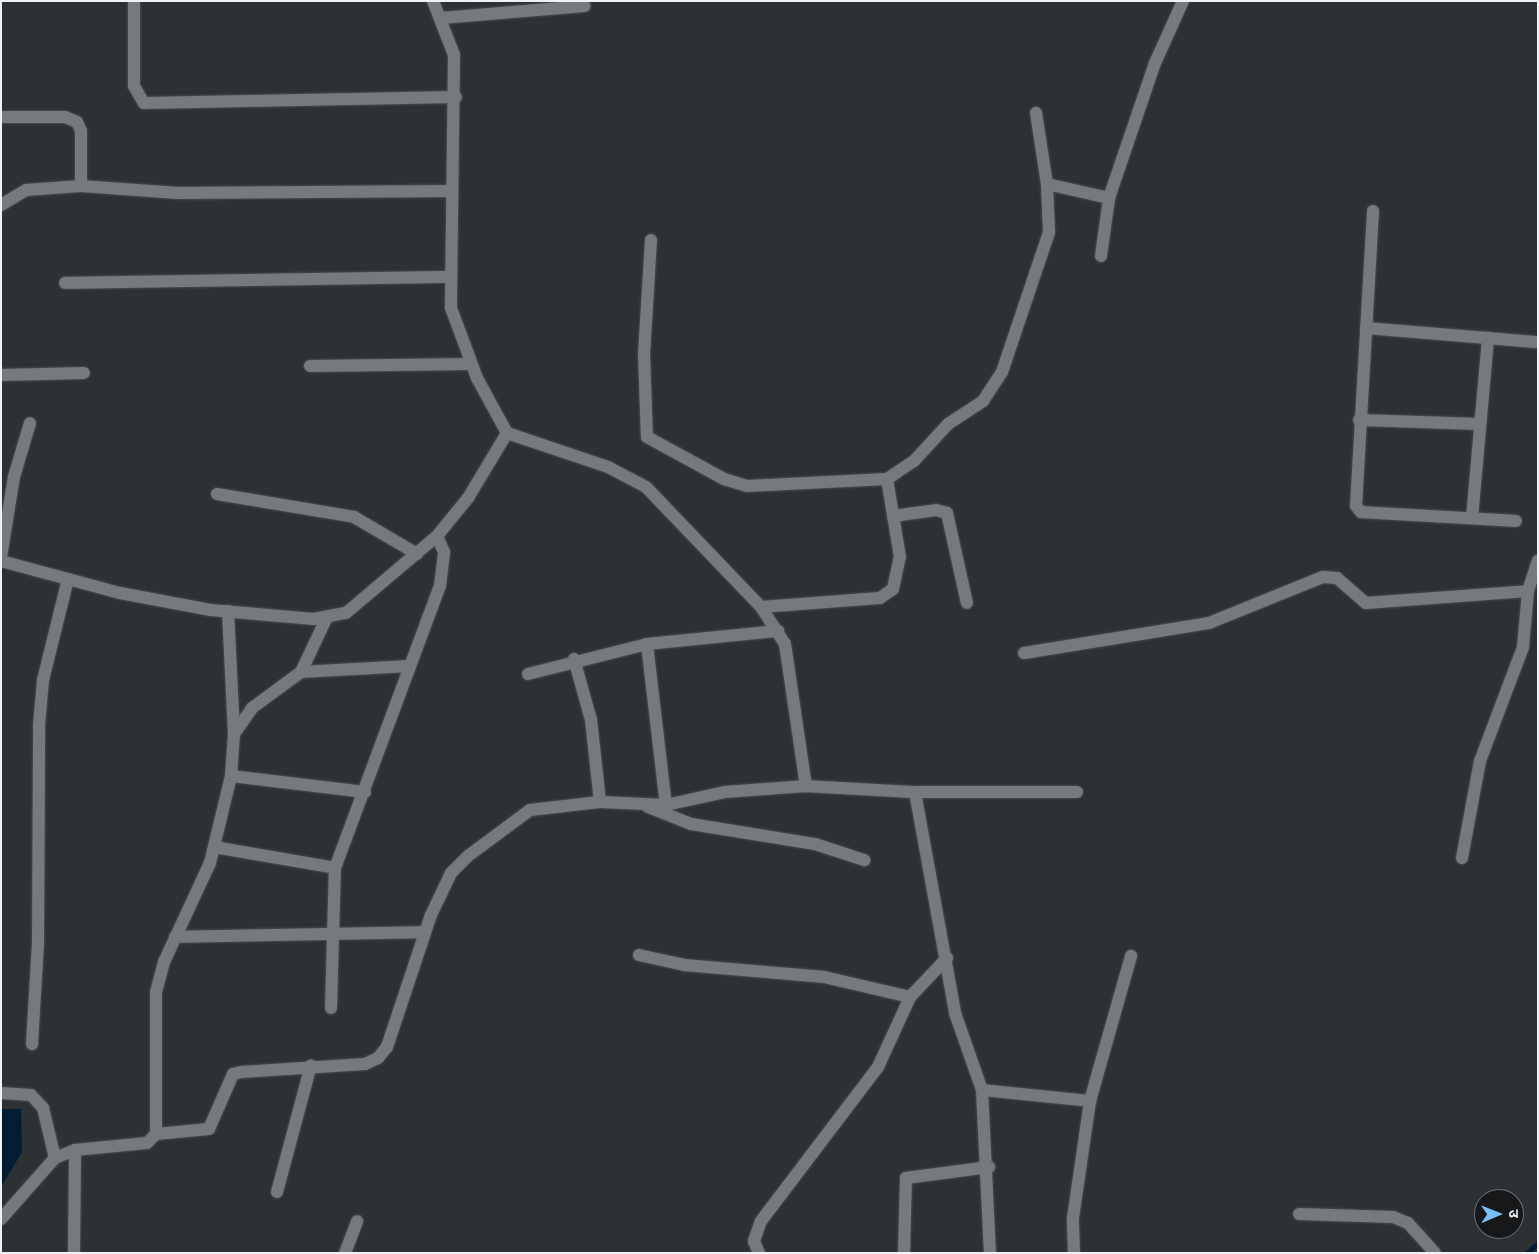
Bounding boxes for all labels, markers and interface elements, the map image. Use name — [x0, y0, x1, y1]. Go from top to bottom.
north arrow — [1474, 1189, 1524, 1239]
text: उ — [1503, 1209, 1524, 1218]

